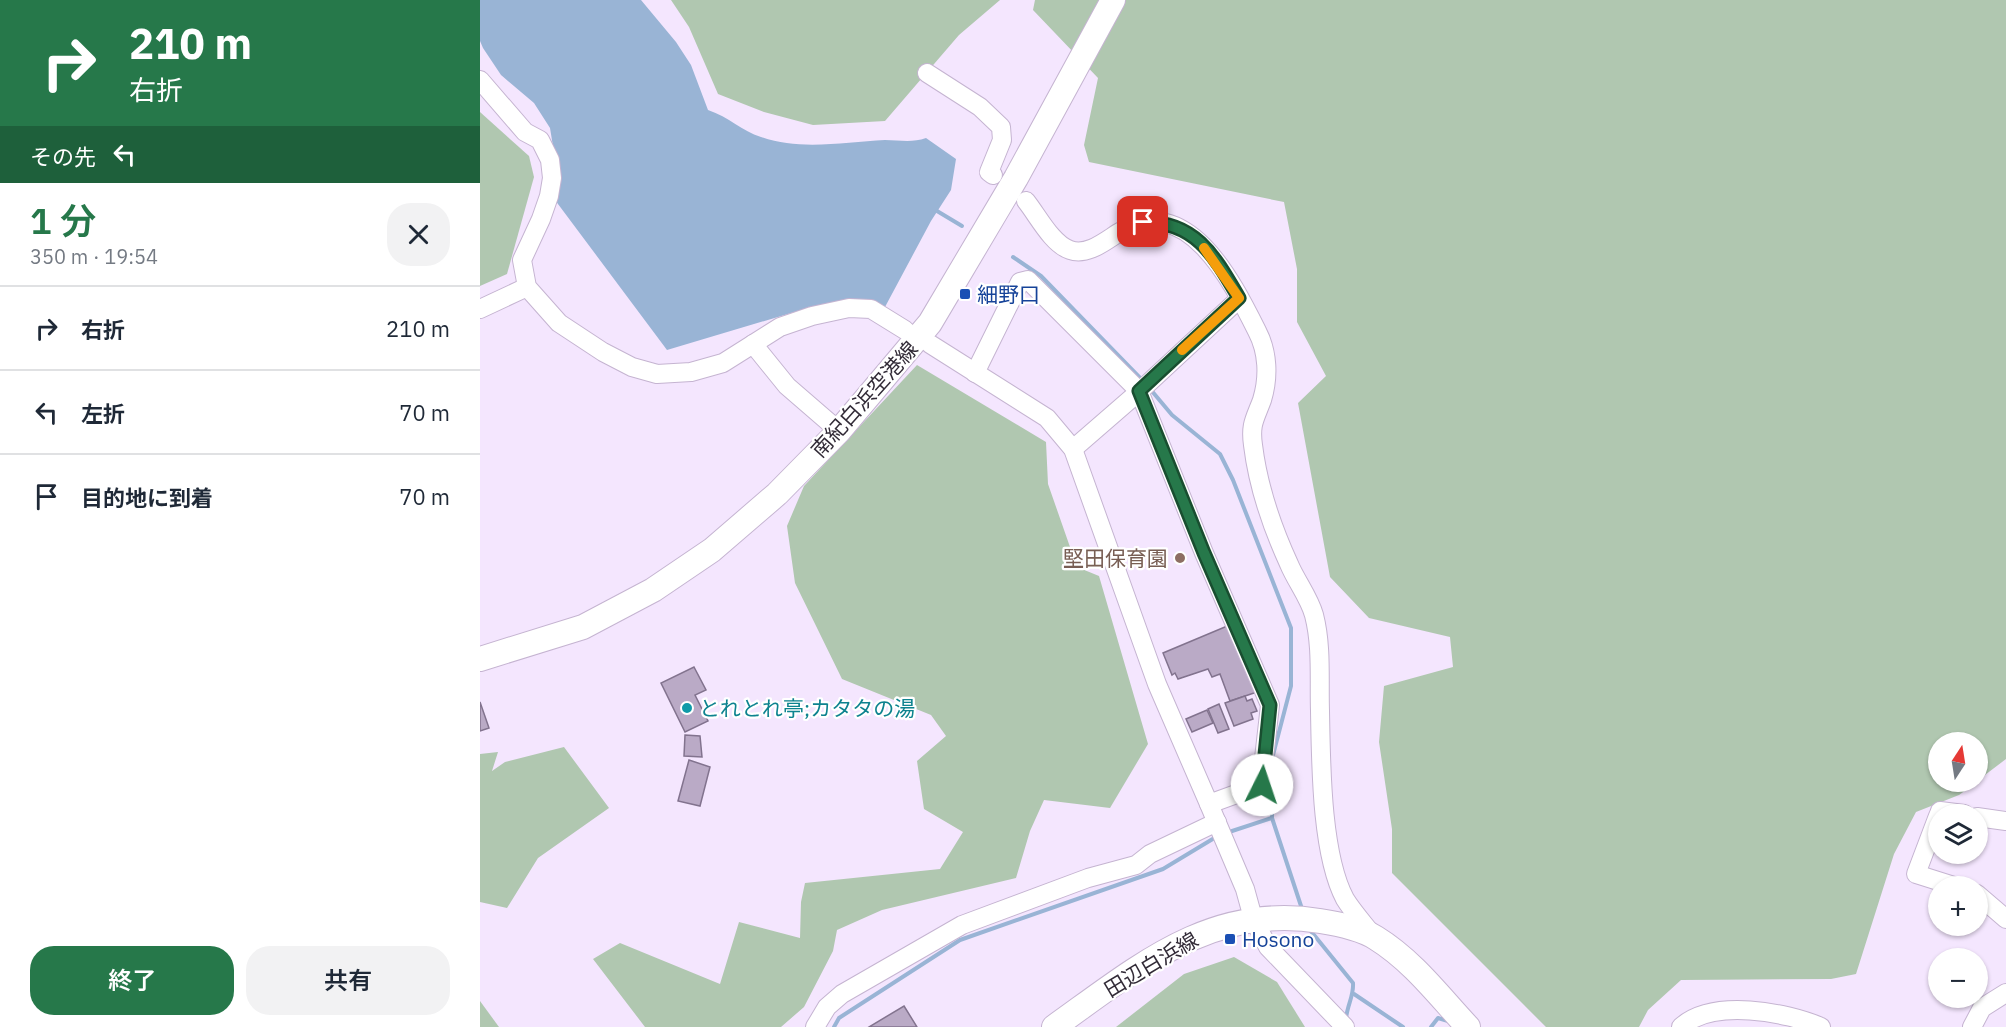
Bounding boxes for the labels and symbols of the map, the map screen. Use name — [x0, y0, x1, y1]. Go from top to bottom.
pin — [1117, 196, 1168, 247]
place label: 細野口 — [977, 280, 1040, 308]
marker: 細野口 — [958, 287, 972, 301]
street label: 南紀白浜空港線 — [804, 335, 924, 463]
place label: 堅田保育園 — [1063, 544, 1168, 572]
marker: 堅田保育園 — [1173, 551, 1187, 565]
place label: とれとれ亭;カタタの湯 — [699, 694, 915, 722]
marker: とれとれ亭;カタタの湯 — [680, 701, 694, 715]
north arrow — [1928, 732, 1988, 792]
position arrow — [1230, 753, 1294, 817]
street label: 田辺白浜線 — [1099, 925, 1203, 1003]
place label: Hosono — [1242, 925, 1314, 953]
marker: Hosono — [1223, 932, 1237, 946]

